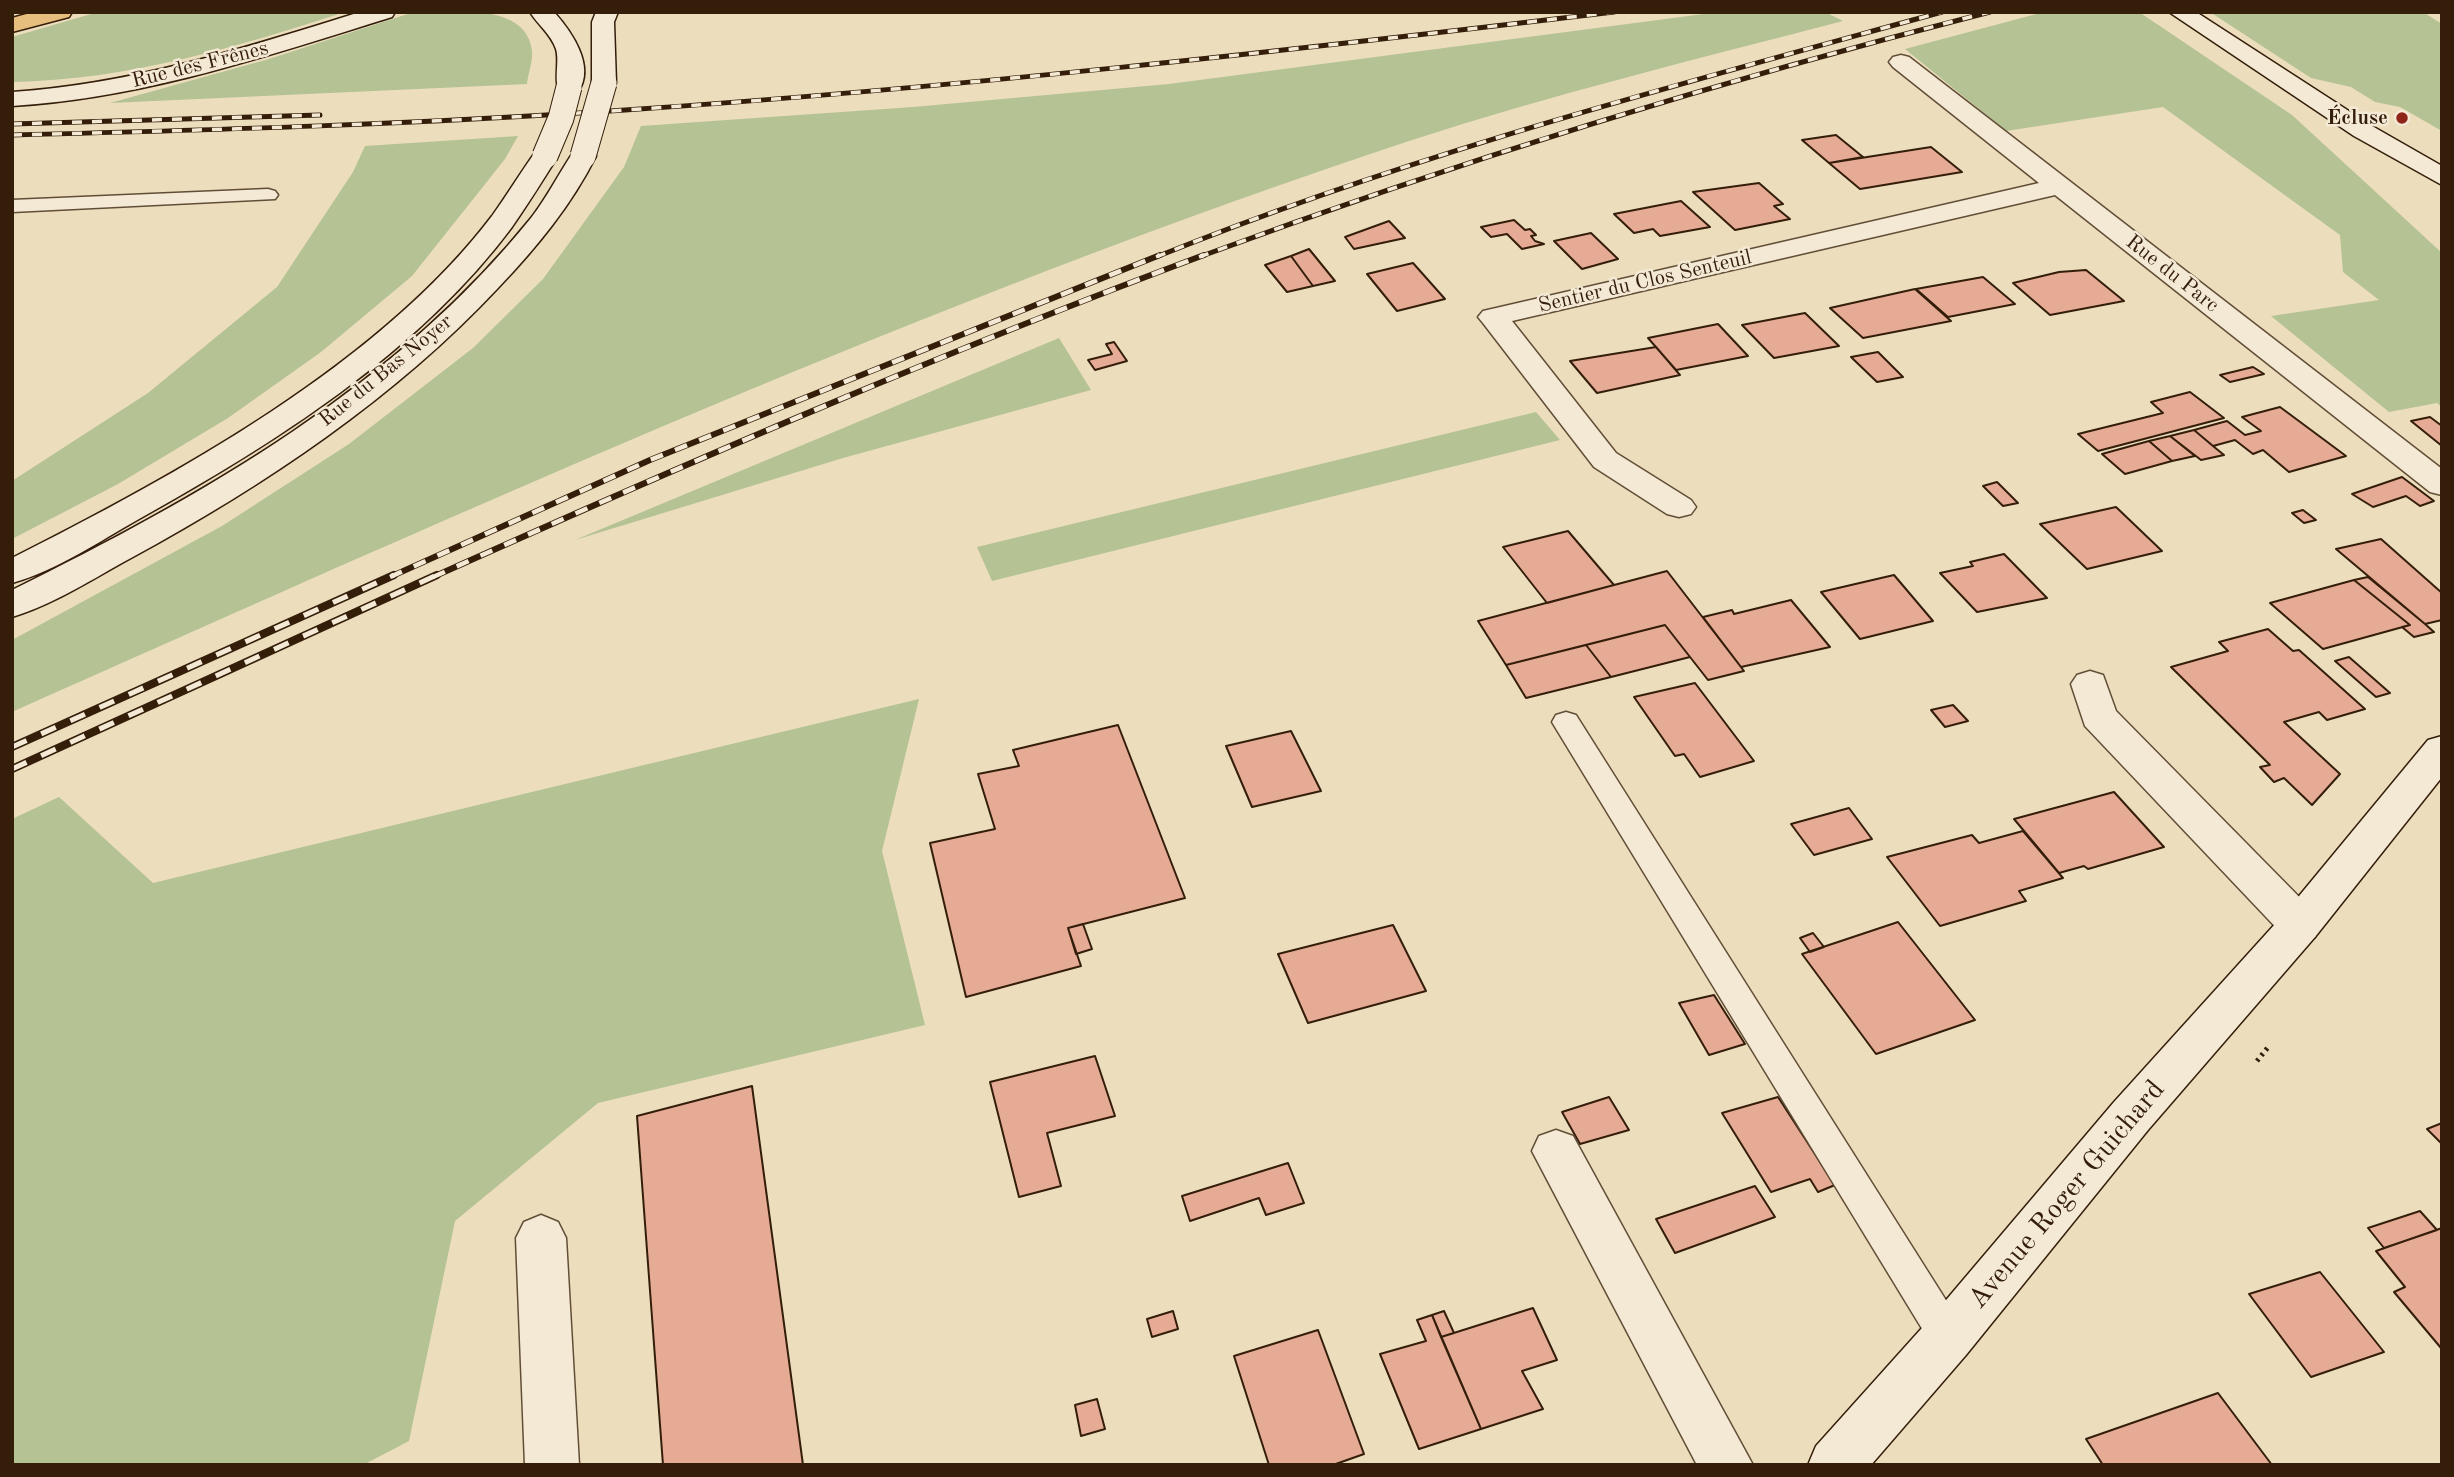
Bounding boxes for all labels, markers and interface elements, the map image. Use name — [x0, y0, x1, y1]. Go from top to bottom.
street label: Rue des Frênes — [129, 36, 271, 94]
place label: Écluse — [2327, 105, 2388, 131]
marker: Écluse — [2394, 110, 2410, 126]
street label: Rue du Parc — [2120, 230, 2224, 318]
street label: Sentier du Clos Senteuil — [1536, 245, 1754, 319]
street label: Rue du Bas Noyer — [314, 309, 458, 433]
street label: Avenue Roger Guichard — [1962, 1074, 2172, 1316]

